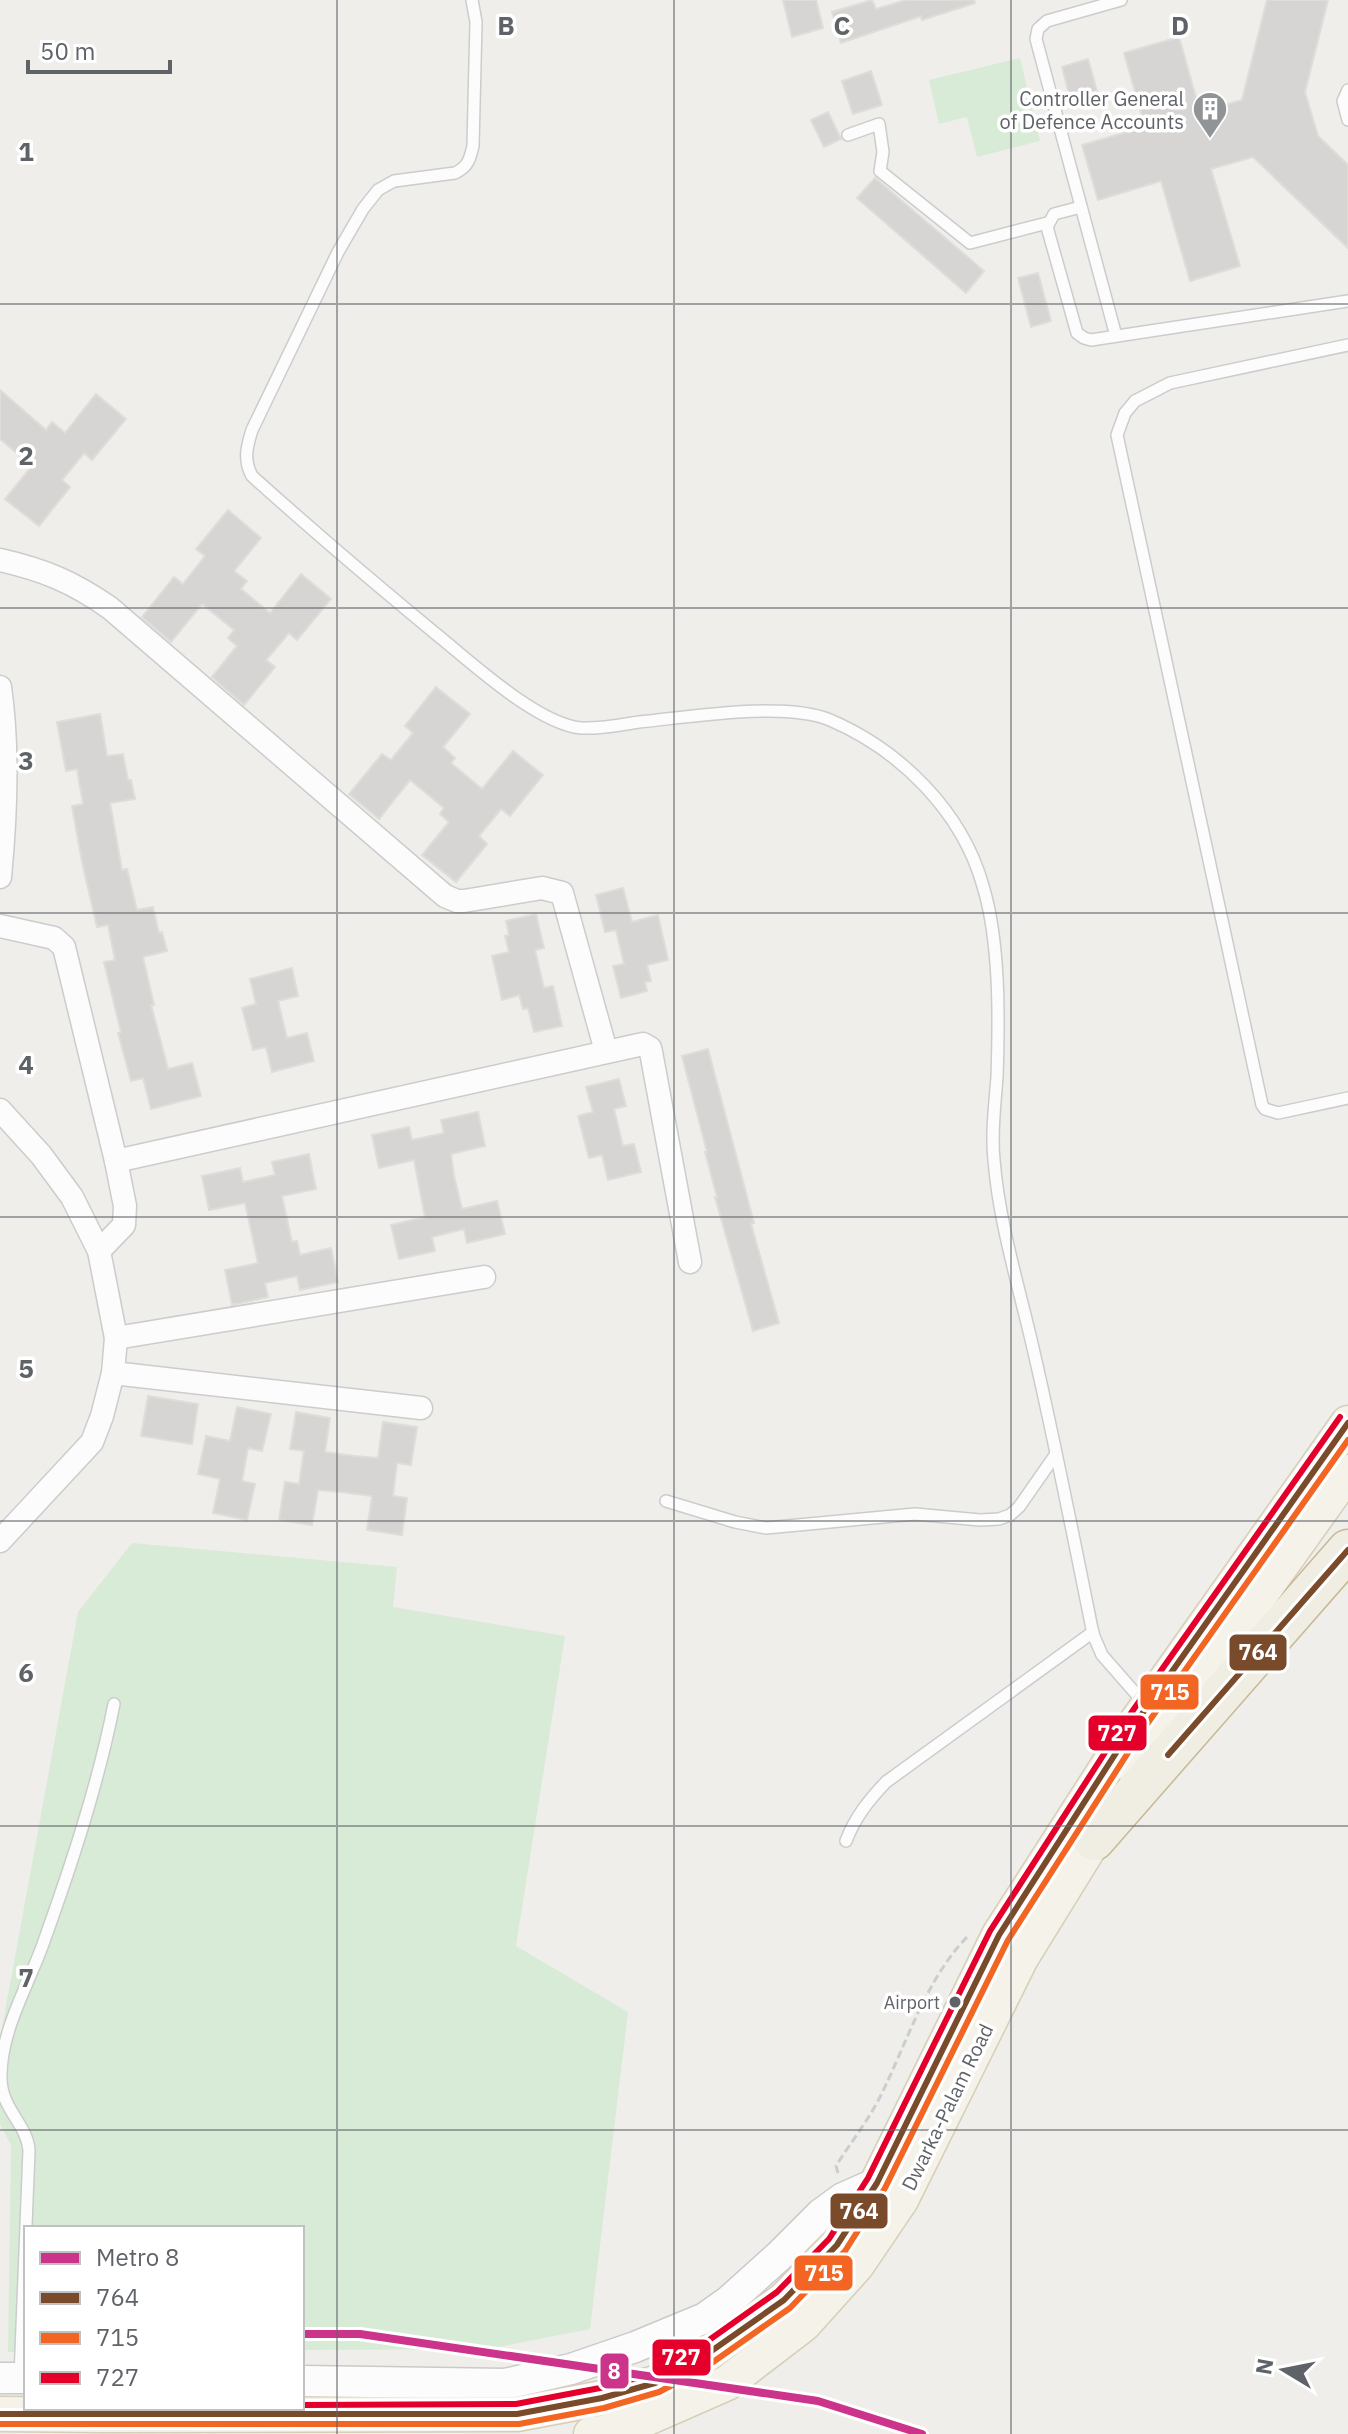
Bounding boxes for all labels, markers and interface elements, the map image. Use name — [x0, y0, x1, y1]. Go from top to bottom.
text: B — [497, 8, 515, 42]
text: C — [834, 8, 851, 42]
text: D — [1171, 8, 1189, 42]
scale bar — [28, 24, 170, 74]
text: 50 m — [40, 35, 95, 67]
place label: Controller General of Defence Accounts — [1000, 85, 1184, 135]
building icon: Controller General of Defence Accounts — [1191, 90, 1229, 140]
text: 1 — [18, 134, 34, 168]
text: 2 — [18, 438, 34, 472]
text: 3 — [18, 743, 34, 777]
text: 4 — [18, 1047, 34, 1081]
text: 5 — [18, 1351, 34, 1385]
line badge: 764 — [1228, 1633, 1288, 1672]
text: 764 — [1238, 1637, 1278, 1666]
text: 6 — [18, 1655, 34, 1689]
line badge: 715 — [1139, 1673, 1200, 1711]
text: 715 — [1150, 1677, 1190, 1706]
line badge: 727 — [1087, 1714, 1148, 1752]
text: 727 — [1097, 1718, 1137, 1747]
text: 7 — [18, 1960, 34, 1994]
place label: Airport — [884, 1991, 940, 2014]
marker: Airport — [947, 1994, 963, 2010]
street label: Dwarka-Palam Road — [895, 2019, 999, 2195]
line badge: 764 — [829, 2192, 889, 2230]
text: 764 — [839, 2196, 879, 2225]
legend — [24, 2226, 304, 2410]
text: Metro 8 — [96, 2241, 179, 2273]
line badge: 715 — [793, 2254, 854, 2292]
text: 715 — [804, 2258, 844, 2287]
text: 764 — [96, 2281, 139, 2313]
text: 715 — [96, 2321, 139, 2353]
north arrow — [1244, 2330, 1324, 2410]
line badge: 727 — [651, 2338, 712, 2377]
text: 727 — [661, 2342, 701, 2371]
line badge: 8 — [599, 2352, 630, 2390]
text: 8 — [607, 2356, 621, 2385]
text: N — [1248, 2356, 1279, 2377]
text: 727 — [96, 2361, 139, 2393]

